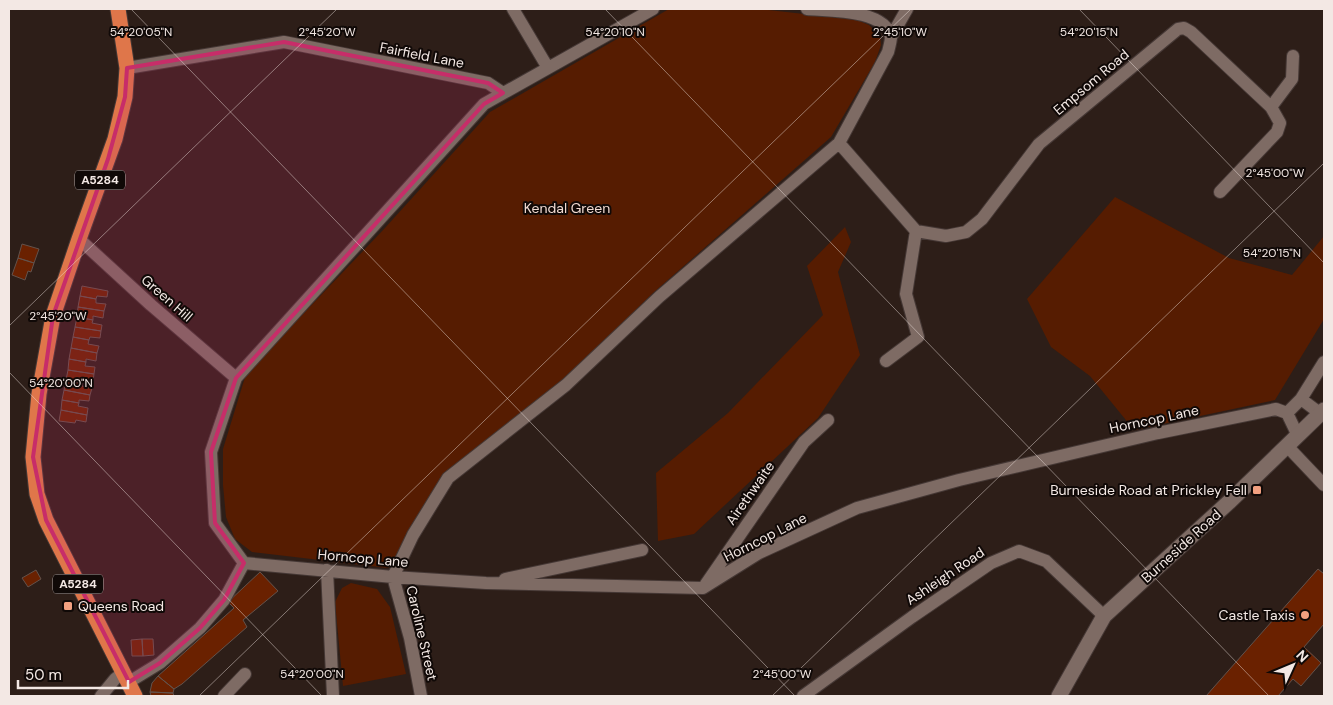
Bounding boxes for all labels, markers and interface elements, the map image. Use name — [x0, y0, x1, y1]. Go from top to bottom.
text: 54°20'05"N — [110, 24, 172, 40]
text: 2°45'20"W — [298, 24, 356, 40]
text: 54°20'10"N — [585, 24, 645, 40]
text: 2°45'10"W — [873, 24, 928, 40]
text: 54°20'15"N — [1060, 24, 1118, 40]
street label: Fairfield Lane — [378, 38, 466, 72]
street label: Empsom Road — [1049, 45, 1133, 119]
text: 2°45'00"W — [1246, 165, 1305, 181]
road number: A5284 — [75, 170, 125, 190]
park label: Kendal Green — [524, 199, 610, 217]
text: 54°20'15"N — [1243, 245, 1301, 261]
street label: Green Hill — [138, 271, 196, 325]
text: 2°45'20"W — [29, 308, 87, 324]
text: 54°20'00"N — [29, 375, 93, 391]
street label: Horncop Lane — [1108, 401, 1200, 437]
street label: Airethwaite — [722, 458, 778, 528]
place label: Burneside Road at Prickley Fell — [1050, 481, 1247, 499]
marker: Burneside Road at Prickley Fell — [1251, 484, 1263, 496]
street label: Burneside Road — [1137, 505, 1225, 587]
street label: Horncop Lane — [720, 508, 810, 566]
street label: Ashleigh Road — [902, 543, 988, 609]
street label: Horncop Lane — [317, 545, 409, 571]
road number: A5284 — [53, 574, 103, 594]
street label: Caroline Street — [402, 584, 442, 682]
place label: Queens Road — [78, 597, 164, 615]
marker: Queens Road — [62, 600, 74, 612]
place label: Castle Taxis — [1219, 606, 1295, 624]
marker: Castle Taxis — [1299, 609, 1311, 621]
north arrow — [1268, 640, 1318, 690]
text: N — [1292, 646, 1312, 666]
scale bar — [18, 658, 128, 690]
text: 50 m — [25, 665, 62, 685]
text: 54°20'00"N — [280, 666, 344, 682]
text: 2°45'00"W — [753, 666, 812, 682]

